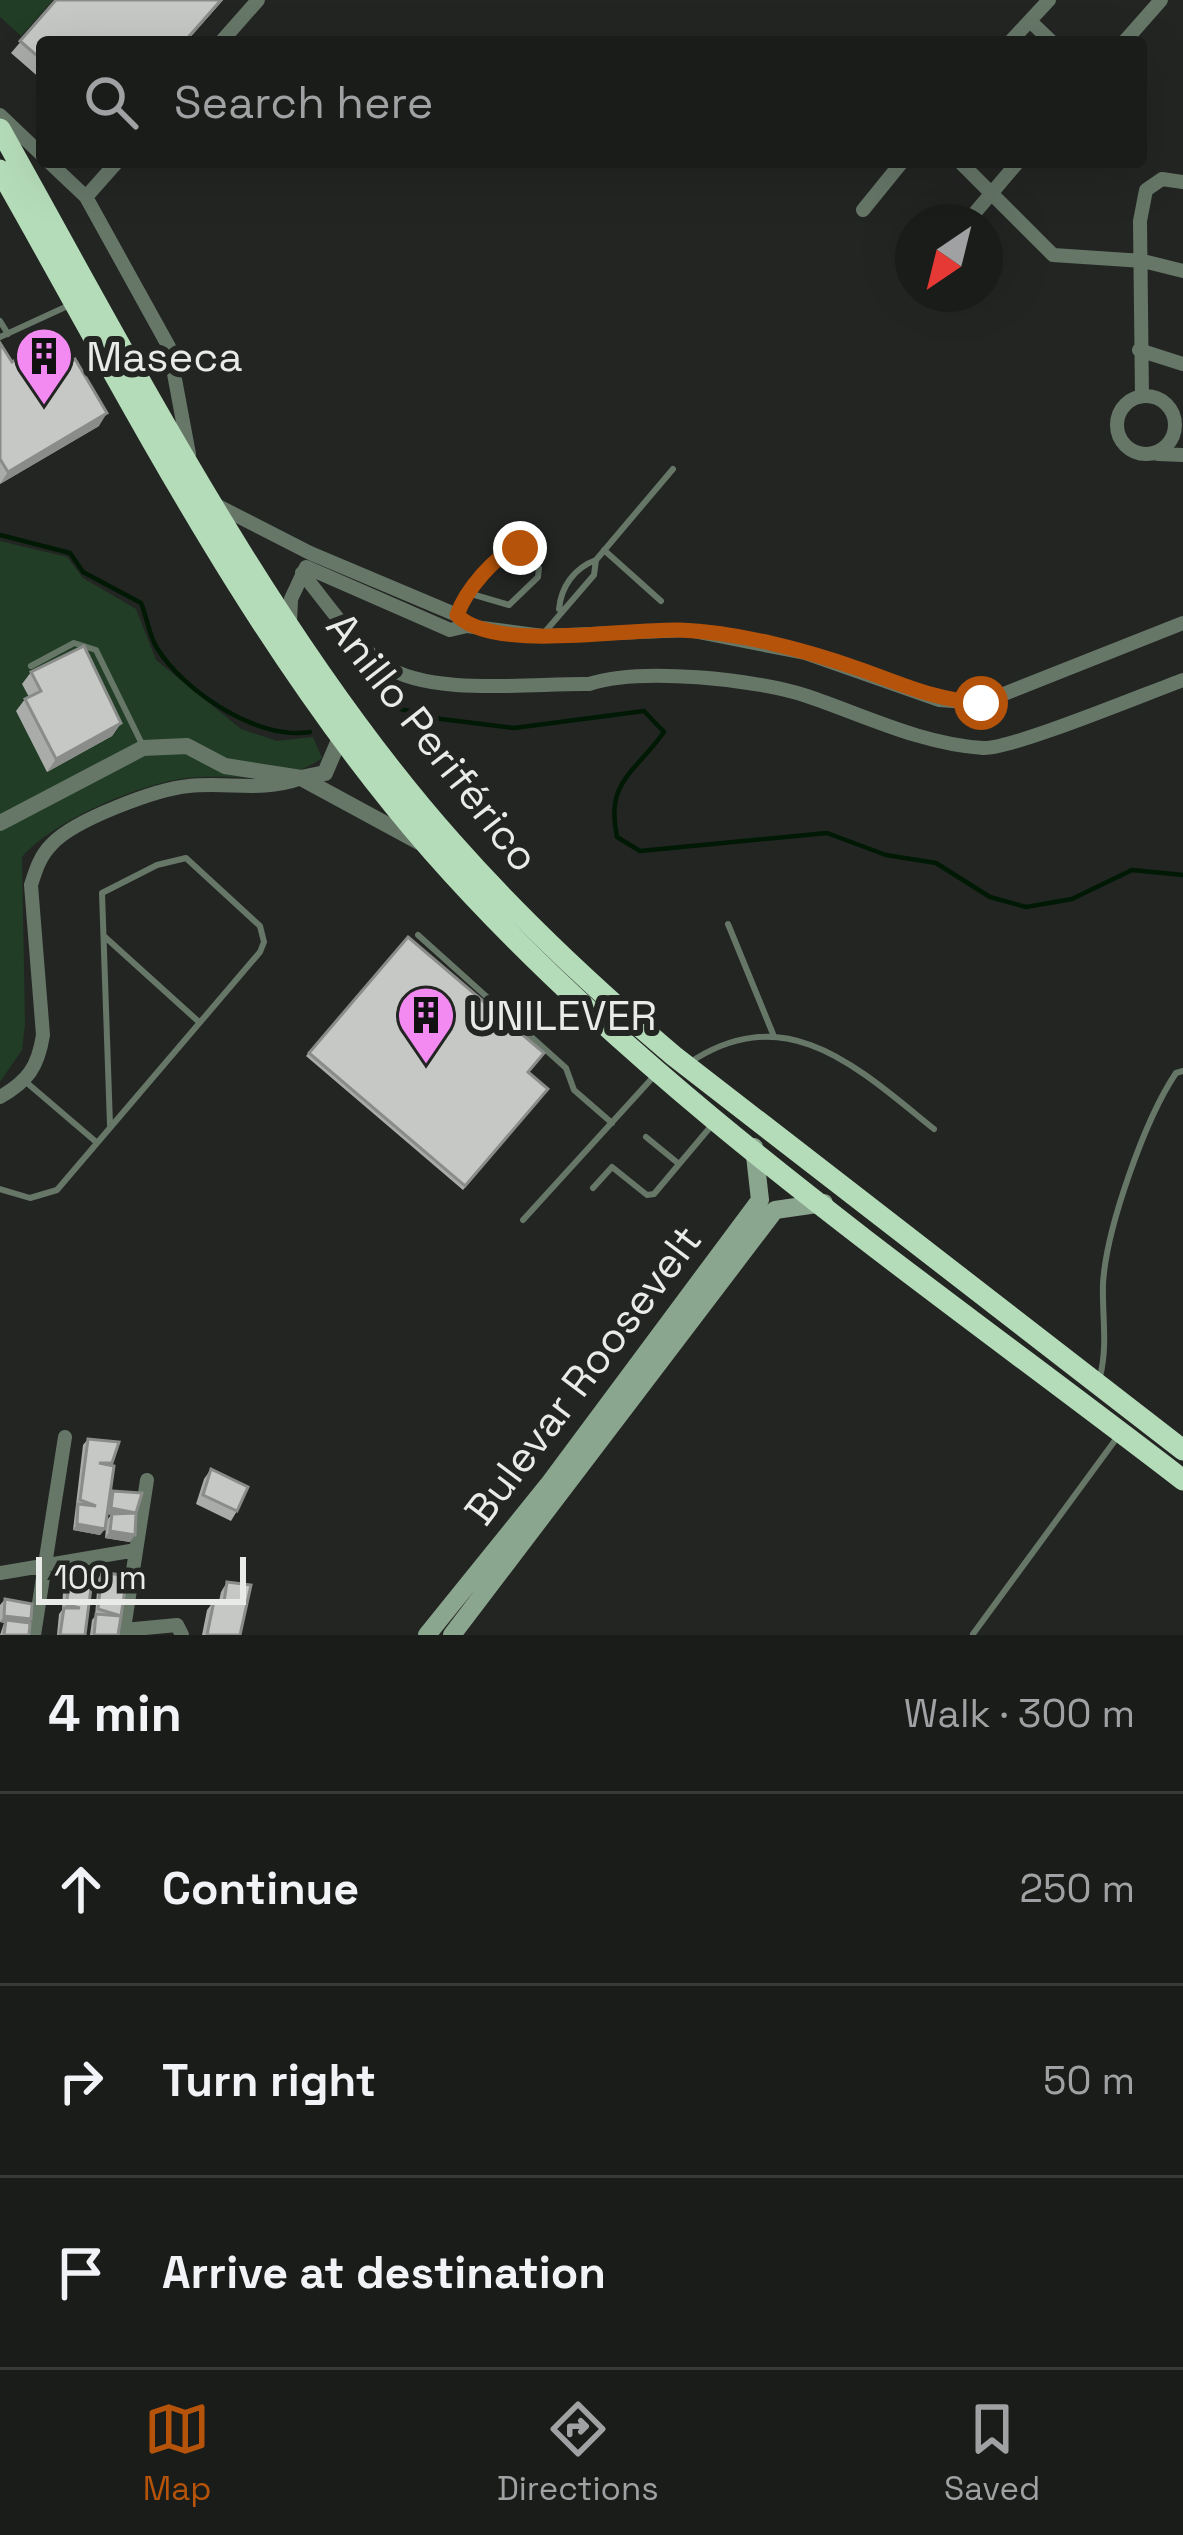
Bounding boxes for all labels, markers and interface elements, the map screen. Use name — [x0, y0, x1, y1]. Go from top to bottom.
search box — [36, 36, 1147, 168]
icon: search — [78, 69, 144, 135]
text: Search here — [174, 74, 433, 131]
north arrow — [895, 204, 1003, 312]
building icon: Maseca — [13, 325, 75, 407]
place label: Maseca — [86, 330, 243, 383]
route end — [493, 521, 547, 575]
street label: Anillo Periférico — [315, 602, 551, 882]
route start — [954, 676, 1008, 730]
building icon: UNILEVER — [395, 984, 457, 1066]
place label: UNILEVER — [468, 989, 657, 1042]
street label: Bulevar Roosevelt — [453, 1215, 713, 1535]
scale bar — [36, 1551, 246, 1604]
text: 100 m — [54, 1557, 147, 1599]
text: 4 min — [48, 1681, 182, 1746]
text: Walk · 300 m — [904, 1689, 1135, 1738]
icon: ahead — [48, 1856, 114, 1922]
text: Continue — [162, 1860, 359, 1917]
text: 250 m — [1020, 1864, 1135, 1913]
icon: right — [48, 2048, 114, 2114]
text: Turn right — [162, 2052, 376, 2109]
text: 50 m — [1043, 2056, 1135, 2105]
icon: arrive — [48, 2240, 114, 2306]
text: Arrive at destination — [162, 2244, 606, 2301]
tab: Map — [143, 2396, 211, 2510]
tab: Directions — [497, 2396, 659, 2510]
tab: Saved — [944, 2396, 1040, 2510]

